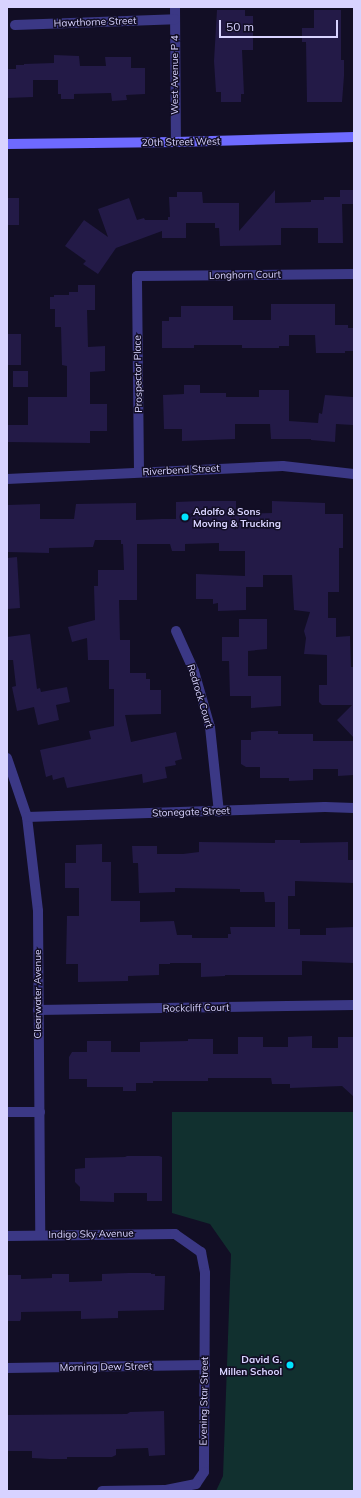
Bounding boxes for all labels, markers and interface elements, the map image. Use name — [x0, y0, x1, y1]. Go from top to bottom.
scale bar — [221, 12, 340, 38]
street label: Hawthorne Street — [53, 15, 137, 29]
text: 50 m — [226, 19, 254, 34]
street label: West Avenue P 4 — [169, 35, 181, 115]
street label: 20th Street West — [142, 135, 220, 149]
street label: Longhorn Court — [209, 268, 281, 282]
street label: Prospector Place — [131, 335, 145, 413]
street label: Riverbend Street — [142, 462, 220, 478]
place label: Adolfo & Sons Moving & Trucking — [193, 505, 281, 528]
marker: Adolfo & Sons Moving & Trucking — [180, 512, 190, 522]
street label: Redrock Court — [185, 663, 215, 729]
street label: Stonegate Street — [152, 805, 230, 819]
street label: Clearwater Avenue — [32, 949, 44, 1039]
street label: Rockcliff Court — [163, 1001, 229, 1015]
street label: Indigo Sky Avenue — [48, 1227, 134, 1241]
place label: David G. Millen School — [219, 1353, 282, 1376]
street label: Evening Star Street — [197, 1356, 211, 1446]
street label: Morning Dew Street — [60, 1360, 152, 1374]
marker: David G. Millen School — [285, 1360, 295, 1370]

